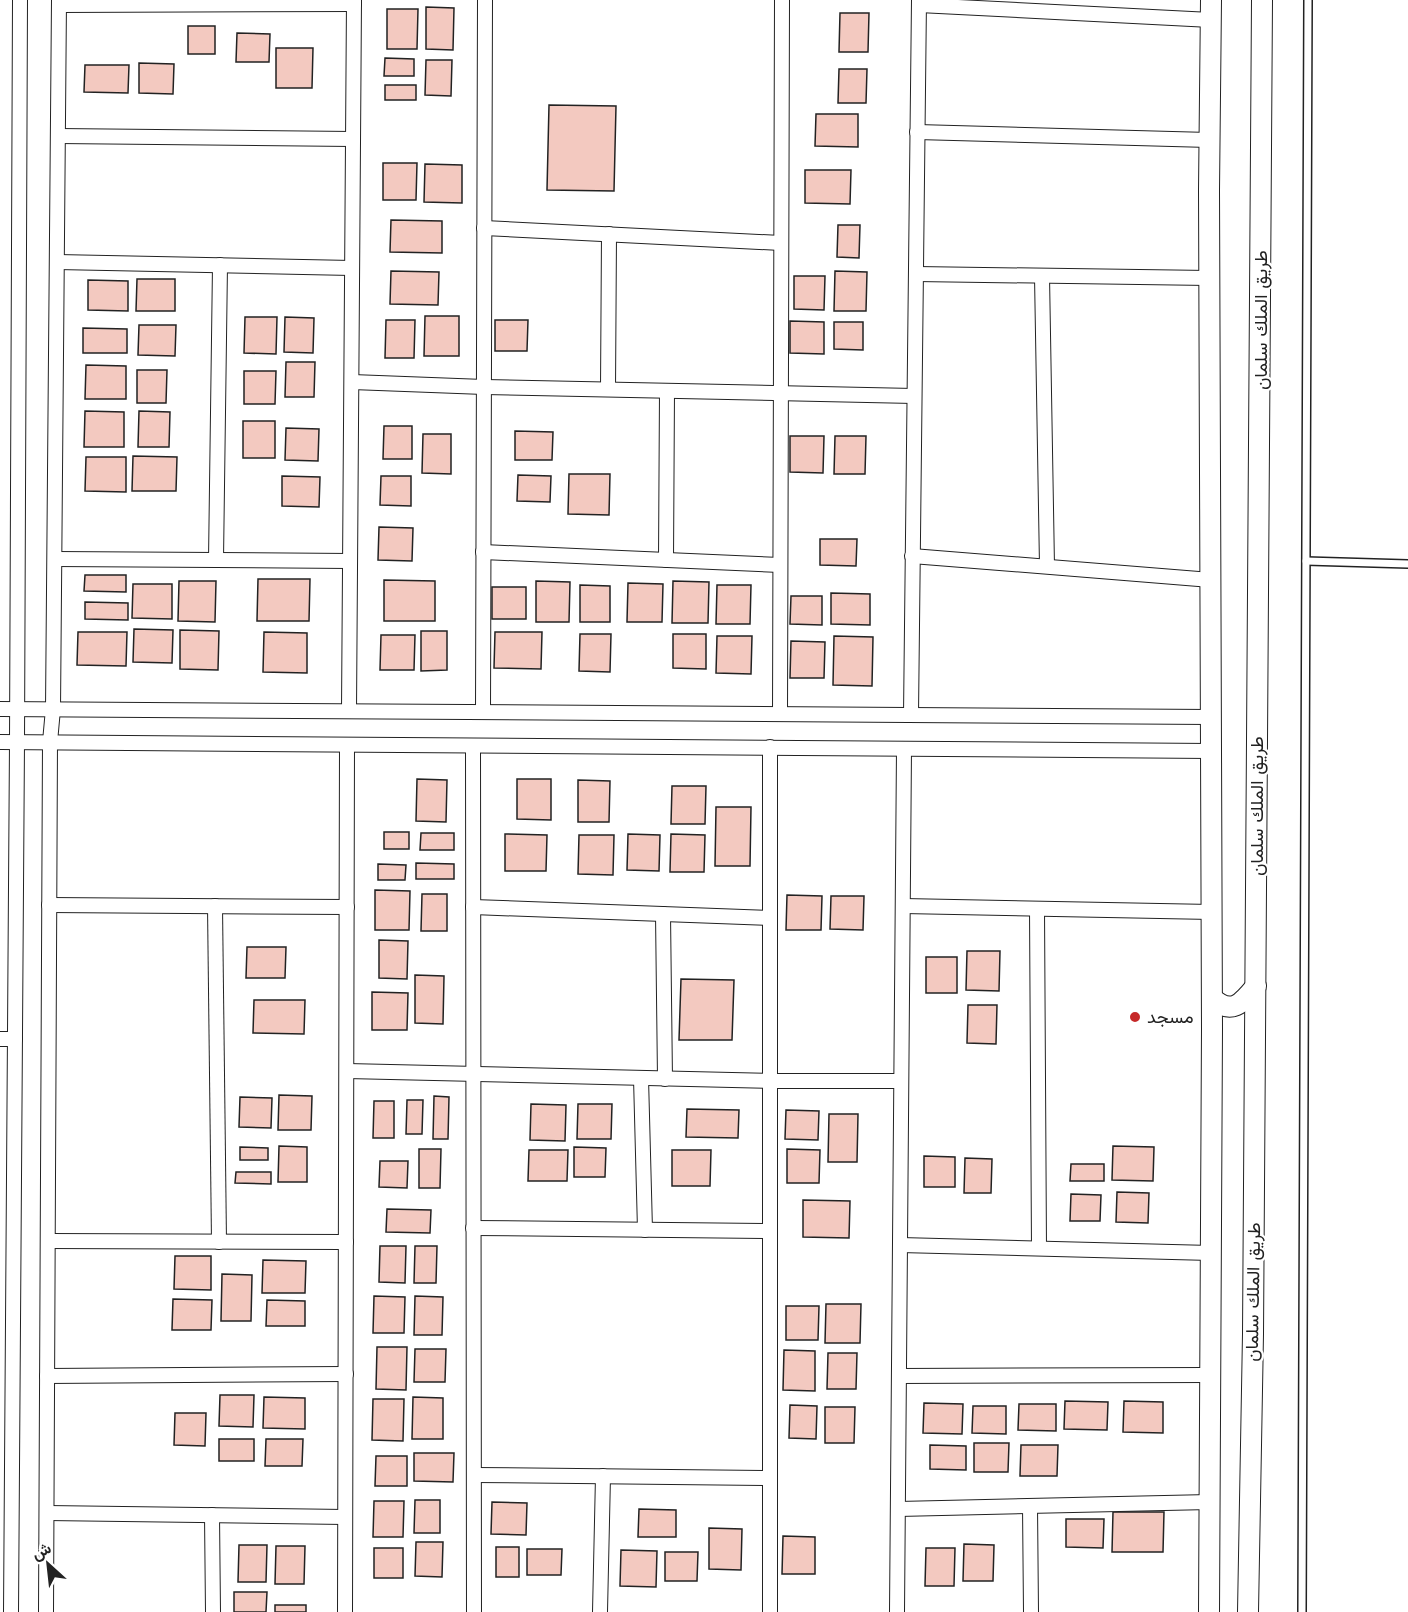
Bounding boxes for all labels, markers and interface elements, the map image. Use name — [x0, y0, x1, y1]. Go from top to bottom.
street label: طريق الملك سلمان — [1250, 250, 1272, 390]
street label: طريق الملك سلمان — [1246, 736, 1268, 876]
place label: مسجد — [1147, 1006, 1194, 1027]
marker: مسجد — [1128, 1010, 1142, 1024]
street label: طريق الملك سلمان — [1241, 1222, 1265, 1362]
north arrow — [18, 1534, 78, 1594]
text: ش — [29, 1538, 54, 1564]

